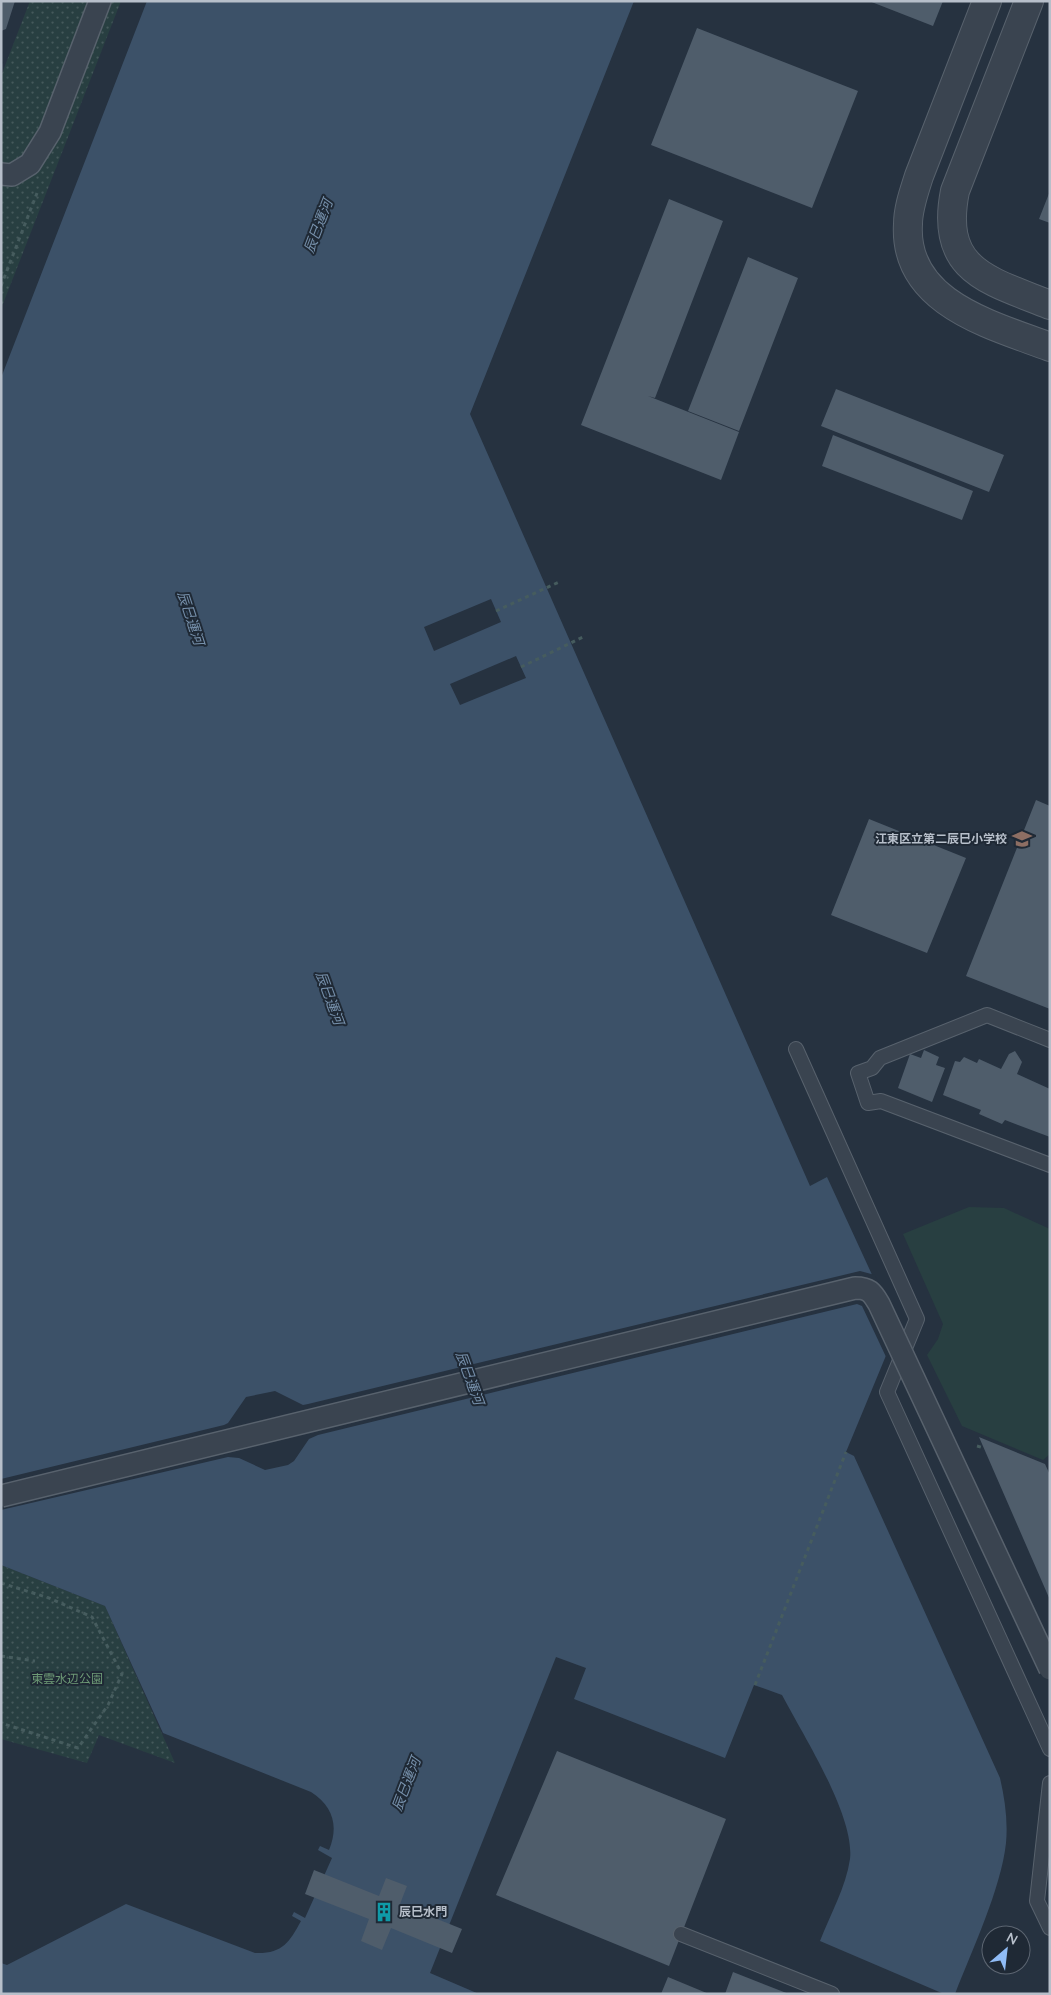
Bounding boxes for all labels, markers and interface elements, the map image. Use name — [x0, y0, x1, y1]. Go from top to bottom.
water label: 辰巳運河 — [300, 194, 338, 255]
water label: 辰巳運河 — [174, 589, 209, 650]
school or university icon: 江東区立第二辰巳小学校 — [1011, 828, 1033, 850]
place label: 江東区立第二辰巳小学校 — [875, 831, 1007, 846]
water label: 辰巳運河 — [312, 969, 349, 1030]
water label: 辰巳運河 — [452, 1349, 489, 1410]
park label: 東雲水辺公園 — [31, 1671, 103, 1686]
water label: 辰巳運河 — [388, 1752, 426, 1813]
building icon: 辰巳水門 — [373, 1901, 395, 1923]
place label: 辰巳水門 — [399, 1904, 447, 1919]
north arrow — [981, 1925, 1031, 1975]
text: N — [1003, 1928, 1021, 1949]

